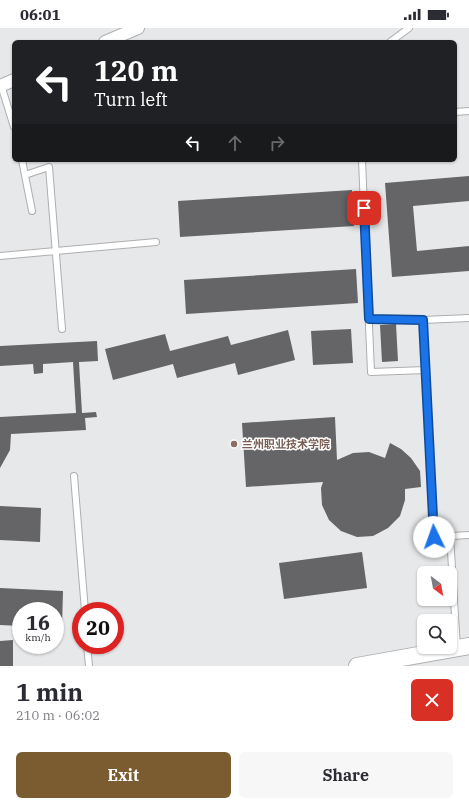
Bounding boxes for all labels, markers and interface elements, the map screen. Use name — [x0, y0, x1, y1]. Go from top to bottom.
text: 06:01 — [20, 5, 61, 24]
text: 120 m — [94, 52, 178, 89]
icon: left — [28, 56, 80, 108]
text: Turn left — [94, 88, 168, 111]
icon: left — [182, 132, 204, 154]
icon: ahead — [224, 132, 246, 154]
icon: right — [266, 132, 288, 154]
pin — [347, 191, 381, 225]
icon: arrive — [353, 197, 375, 219]
place label: 兰州职业技术学院 — [242, 437, 330, 451]
marker: 兰州职业技术学院 — [229, 439, 239, 449]
position arrow — [413, 516, 455, 558]
north arrow — [417, 566, 457, 606]
map controls — [417, 566, 457, 654]
speed limit sign: 20 — [72, 602, 124, 654]
text: 16 — [26, 609, 50, 636]
button: search — [417, 614, 457, 654]
text: km/h — [25, 631, 51, 644]
text: 1 min — [16, 676, 83, 708]
button: close — [411, 679, 453, 721]
text: 210 m · 06:02 — [16, 707, 100, 724]
button: Exit — [16, 752, 231, 798]
button: Share — [239, 752, 453, 798]

